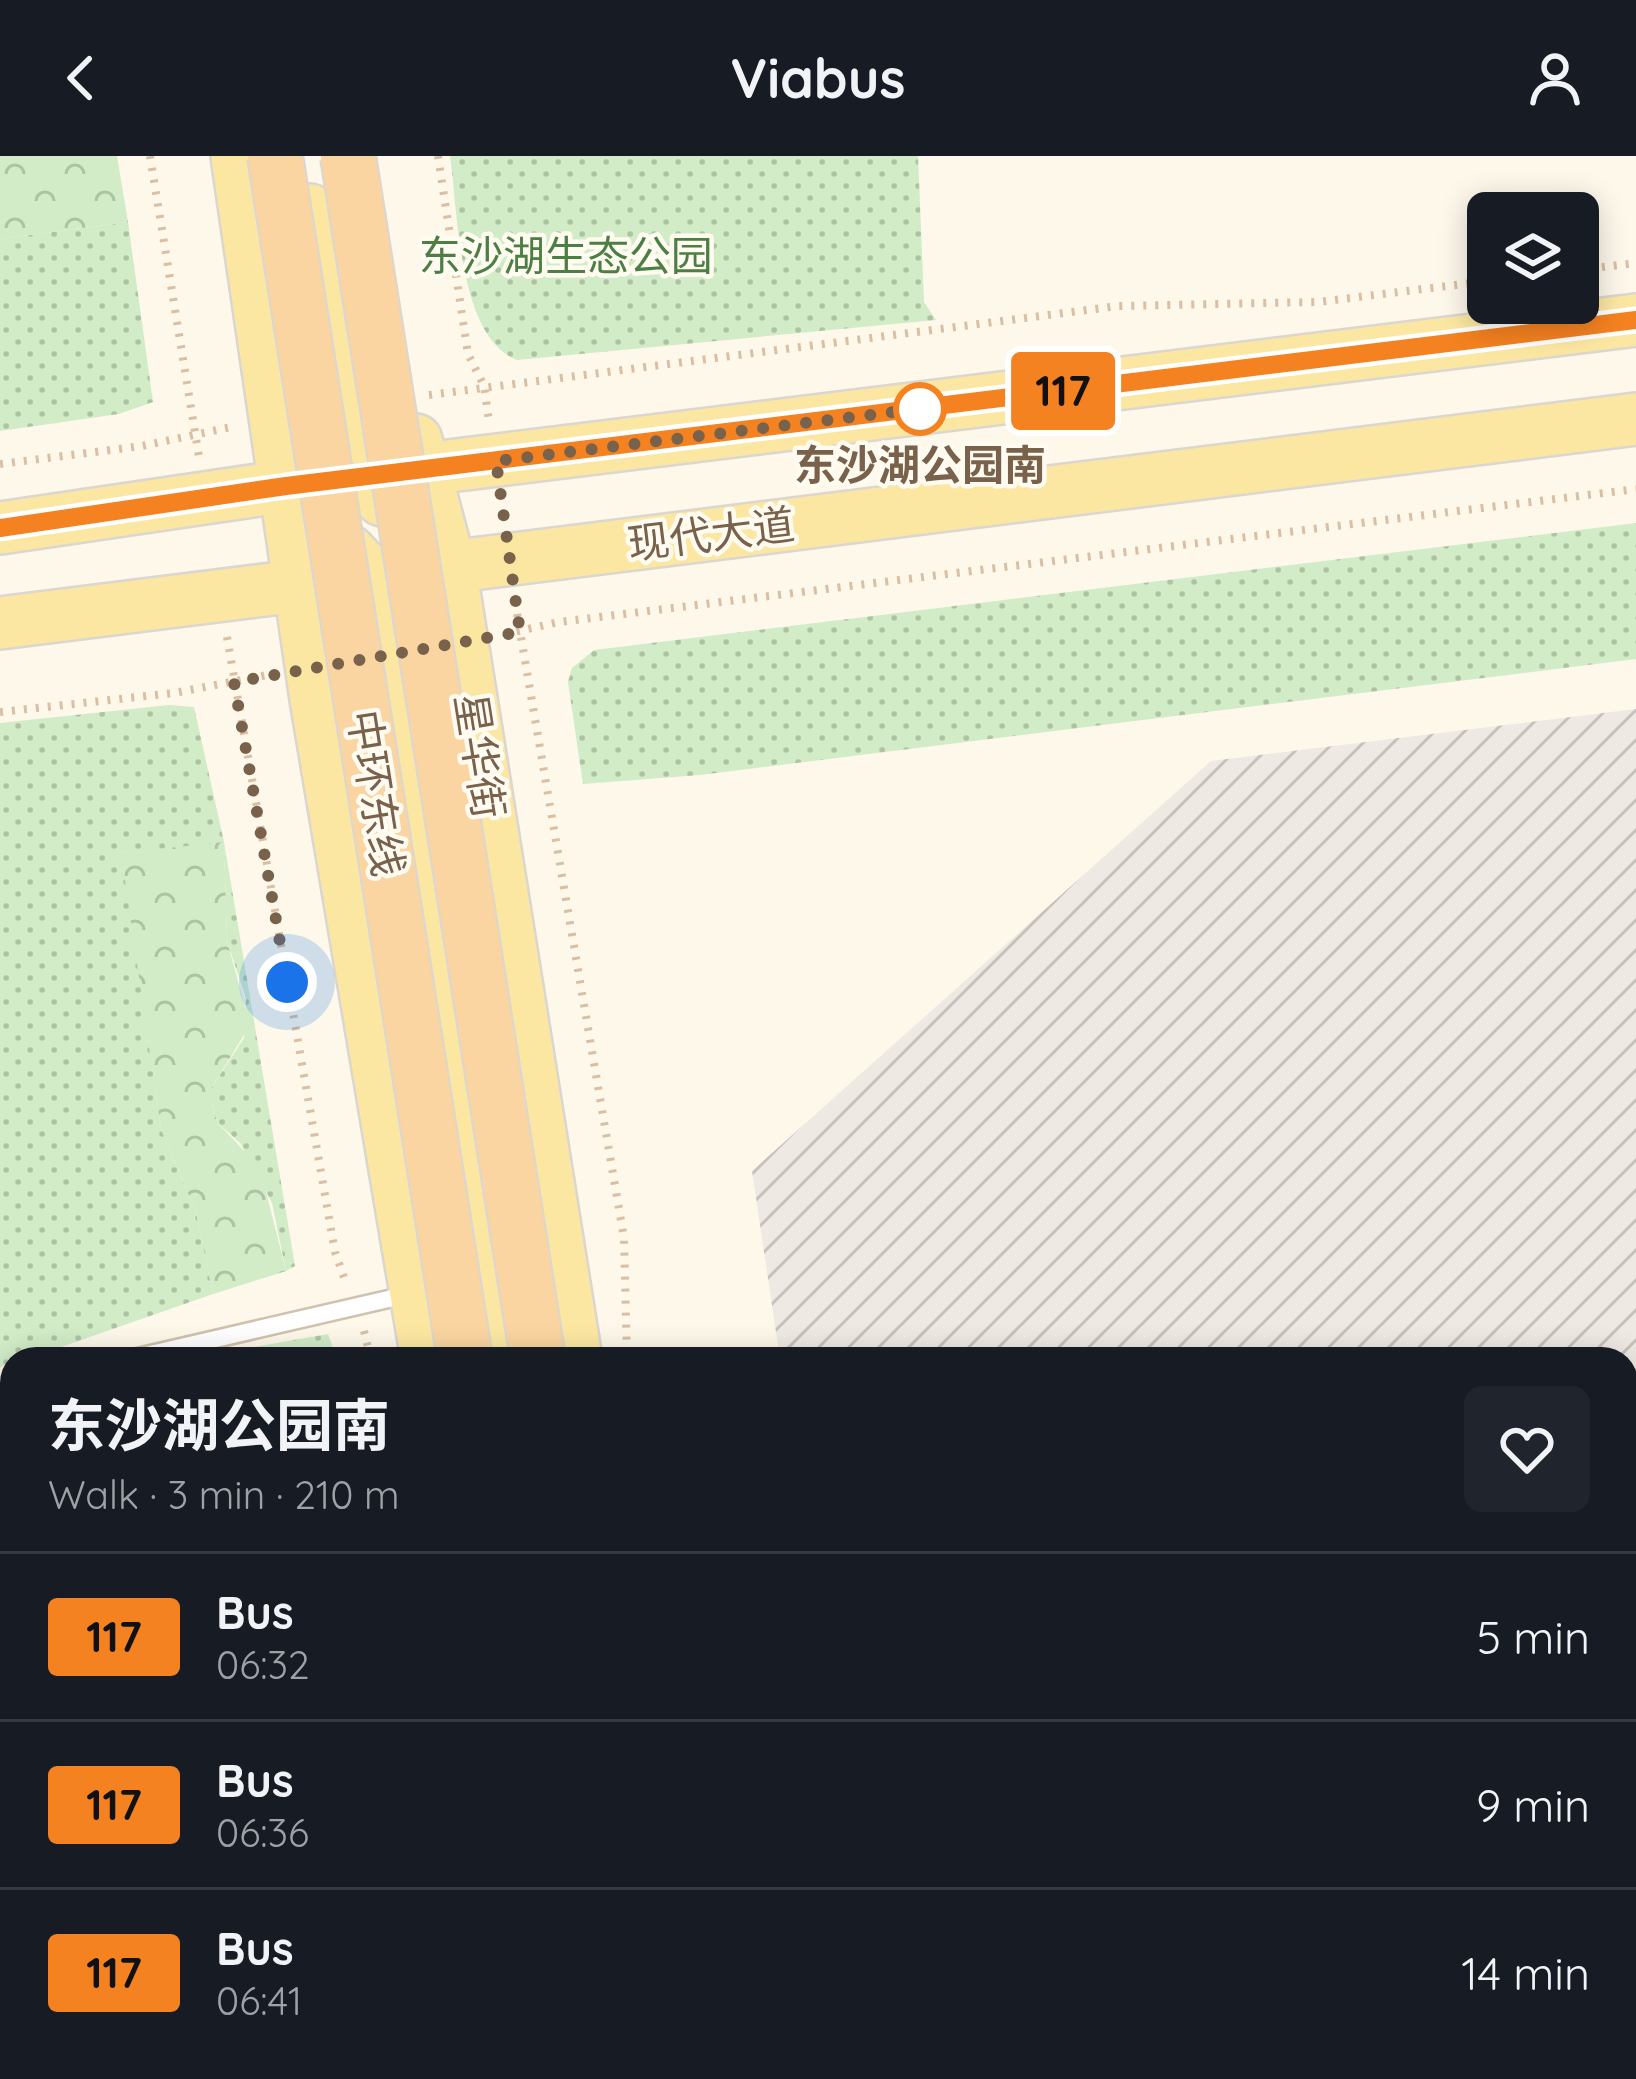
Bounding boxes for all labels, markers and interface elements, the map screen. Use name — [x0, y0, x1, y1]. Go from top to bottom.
text: Viabus — [731, 44, 905, 112]
icon: back — [48, 45, 114, 111]
icon: person — [1522, 45, 1588, 111]
map controls — [1467, 192, 1599, 324]
button: layers — [1467, 192, 1599, 324]
park label: 东沙湖生态公园 — [419, 229, 713, 282]
line badge: 117 — [994, 352, 1132, 430]
text: 117 — [1035, 364, 1091, 417]
marker: 东沙湖公园南 — [895, 384, 945, 434]
place label: 东沙湖公园南 — [794, 438, 1046, 491]
street label: 现代大道 — [624, 497, 798, 570]
street label: 星华街 — [444, 690, 517, 822]
street label: 中环东线 — [337, 706, 416, 880]
your location — [257, 952, 317, 1012]
button: heart — [1464, 1386, 1590, 1512]
text: 东沙湖公园南 — [48, 1389, 390, 1460]
text: Walk · 3 min · 210 m — [48, 1470, 400, 1519]
text: Bus — [216, 1584, 294, 1640]
text: 5 min — [1477, 1609, 1590, 1665]
text: 117 — [86, 1610, 142, 1663]
text: 06:32 — [216, 1640, 310, 1689]
text: Bus — [216, 1752, 294, 1808]
text: 9 min — [1476, 1777, 1590, 1833]
text: 117 — [86, 1778, 142, 1831]
text: 06:36 — [216, 1808, 309, 1857]
text: Bus — [216, 1920, 294, 1976]
text: 14 min — [1461, 1945, 1590, 2001]
text: 117 — [86, 1946, 142, 1999]
text: 06:41 — [216, 1976, 302, 2025]

